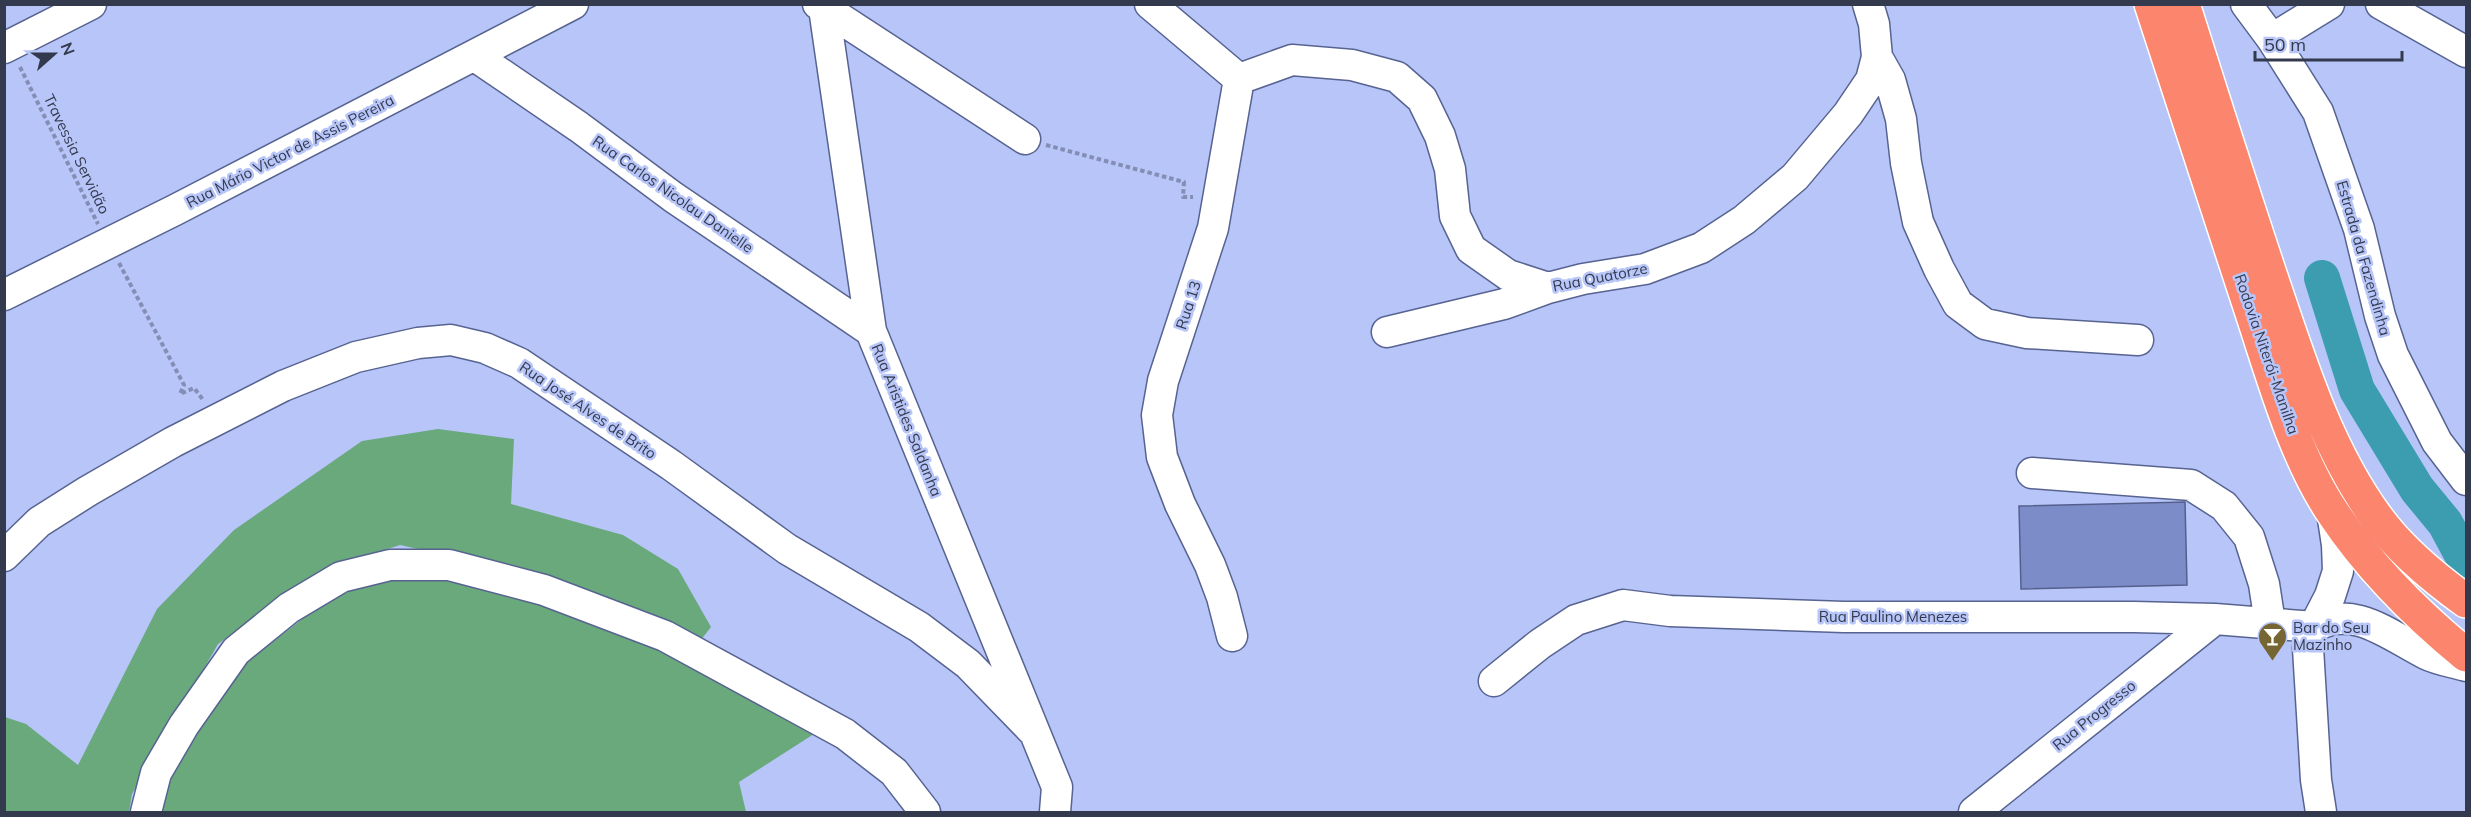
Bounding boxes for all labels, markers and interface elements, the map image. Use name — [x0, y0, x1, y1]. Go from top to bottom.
north arrow — [24, 24, 84, 84]
scale bar — [2255, 24, 2402, 62]
text: 50 m — [2264, 33, 2306, 56]
text: N — [57, 39, 80, 58]
street label: Rua Mário Victor de Assis Pereira — [183, 90, 397, 212]
street label: Travessia Servidão — [40, 91, 114, 217]
street label: Rua Carlos Nicolau Danielle — [589, 131, 757, 257]
street label: Estrada da Fazendinha — [2333, 178, 2395, 338]
street label: Rua Quatorze — [1551, 258, 1649, 296]
street label: Rodovia Niterói-Manilha — [2231, 271, 2303, 437]
street label: Rua 13 — [1171, 278, 1205, 332]
street label: Rua Aristides Saldanha — [868, 341, 946, 499]
street label: Rua José Alves de Brito — [516, 357, 660, 463]
street label: Rua Paulino Menezes — [1819, 607, 1967, 626]
place label: Bar do Seu Mazinho — [2293, 618, 2369, 654]
bar icon: Bar do Seu Mazinho — [2256, 620, 2288, 662]
street label: Rua Progresso — [2049, 676, 2139, 754]

